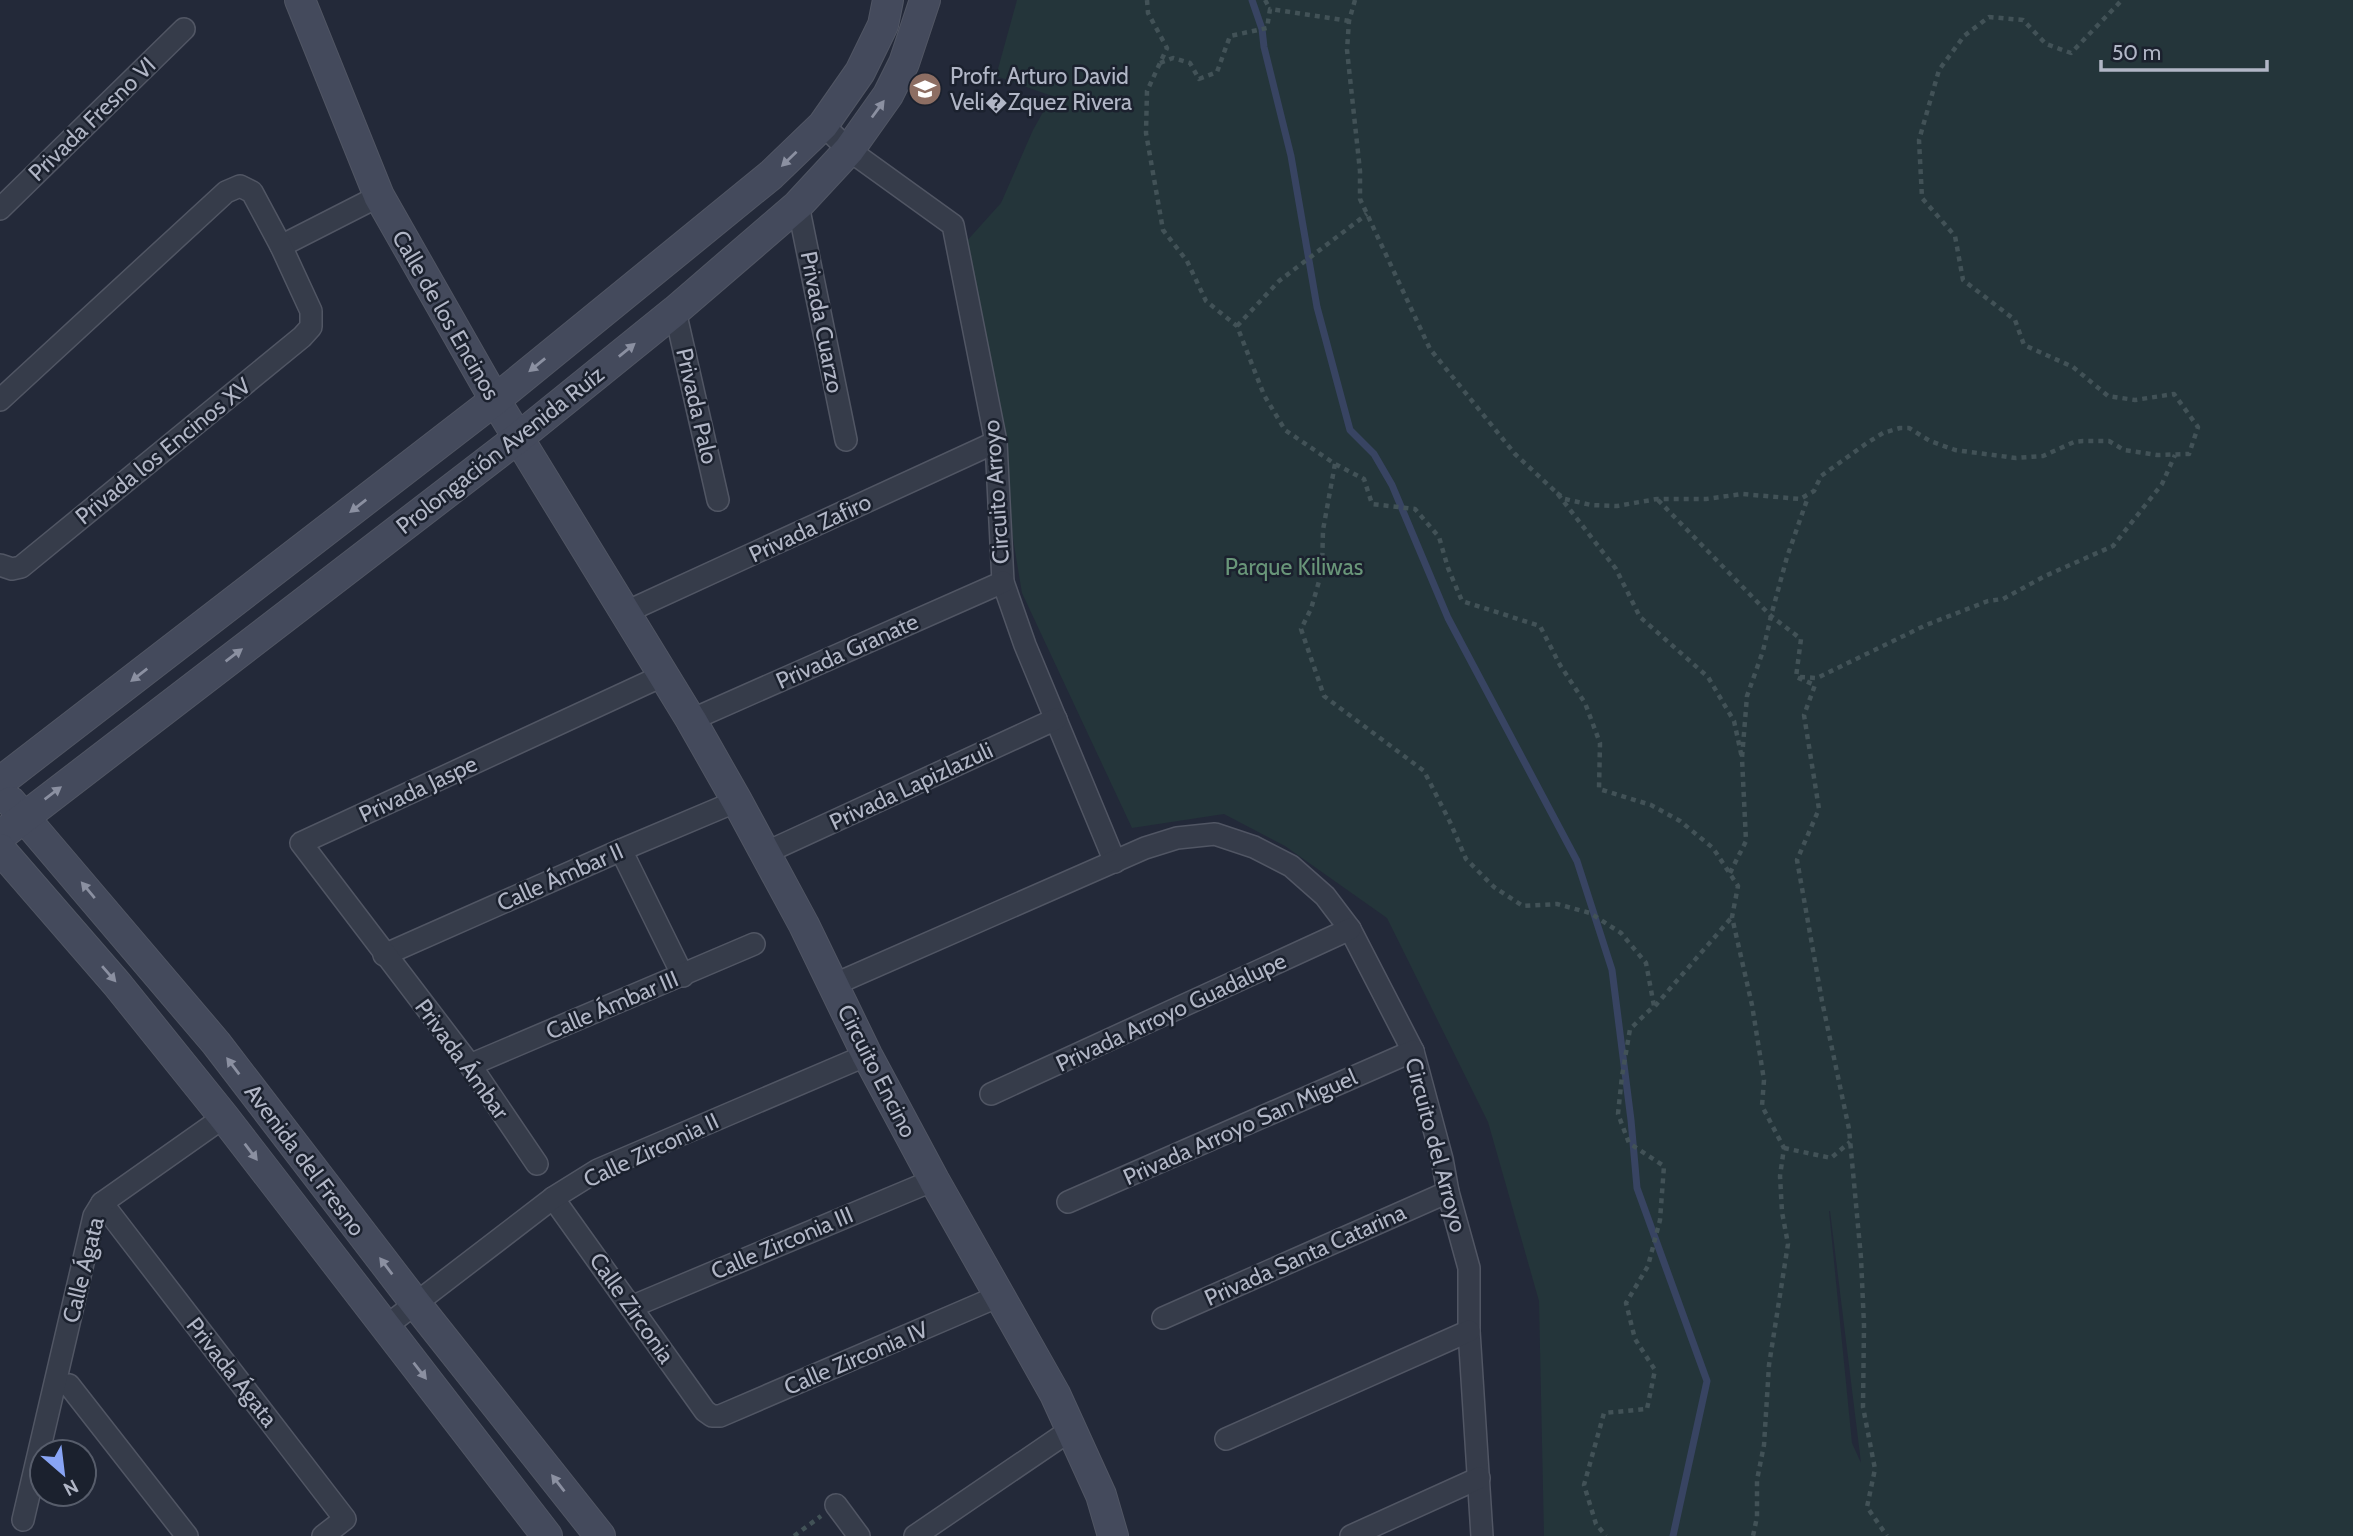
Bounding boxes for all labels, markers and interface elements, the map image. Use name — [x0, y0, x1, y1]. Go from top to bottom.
scale bar — [2101, 28, 2267, 72]
text: 50 m — [2112, 40, 2161, 65]
street label: Privada Fresno VI — [23, 51, 161, 187]
place label: Profr. Arturo David Veli�Zquez Rivera — [950, 62, 1132, 116]
school or university icon: Profr. Arturo David Veli�Zquez Rivera — [906, 70, 944, 108]
one-way arrow — [871, 100, 885, 118]
one-way arrow — [780, 150, 797, 167]
street label: Calle de los Encinos — [386, 225, 506, 405]
street label: Privada Cuarzo — [795, 249, 849, 395]
one-way arrow — [617, 343, 635, 358]
street label: Privada Palo — [670, 345, 724, 467]
one-way arrow — [529, 358, 547, 373]
street label: Prolongación Avenida Ruíz — [390, 360, 610, 540]
street label: Privada los Encinos XV — [70, 372, 256, 530]
street label: Circuito Arroyo — [977, 419, 1015, 565]
street label: Privada Zafiro — [744, 487, 876, 569]
one-way arrow — [350, 498, 368, 513]
park label: Parque Kiliwas — [1225, 553, 1363, 581]
street label: Privada Granate — [771, 607, 923, 695]
one-way arrow — [225, 648, 243, 662]
one-way arrow — [131, 667, 149, 682]
street label: Privada Lapizlazuli — [825, 736, 997, 836]
street label: Privada Jaspe — [354, 749, 482, 829]
one-way arrow — [44, 786, 63, 800]
street label: Calle Ámbar II — [492, 836, 627, 917]
one-way arrow — [81, 882, 96, 899]
street label: Privada Arroyo Guadalupe — [1052, 946, 1291, 1078]
street label: Calle Ámbar III — [541, 964, 682, 1045]
one-way arrow — [101, 966, 116, 983]
street label: Privada Ámbar — [409, 993, 516, 1125]
street label: Circuito Encino — [831, 1000, 923, 1142]
street label: Circuito del Arroyo — [1399, 1055, 1473, 1235]
one-way arrow — [226, 1057, 241, 1075]
street label: Privada Arroyo San Miguel — [1119, 1063, 1362, 1191]
street label: Avenida del Fresno — [239, 1079, 371, 1241]
street label: Calle Zirconia II — [579, 1106, 723, 1194]
one-way arrow — [244, 1143, 258, 1161]
street label: Privada Santa Catarina — [1200, 1198, 1410, 1312]
street label: Calle Zirconia III — [707, 1200, 857, 1286]
street label: Calle Ágata — [55, 1214, 110, 1326]
street label: Calle Zirconia — [584, 1247, 680, 1369]
one-way arrow — [379, 1257, 394, 1275]
street label: Privada Ágata — [181, 1311, 284, 1432]
street label: Calle Zirconia IV — [780, 1315, 932, 1401]
one-way arrow — [412, 1362, 427, 1380]
north arrow — [28, 1438, 98, 1508]
text: N — [59, 1474, 82, 1501]
one-way arrow — [550, 1474, 565, 1492]

